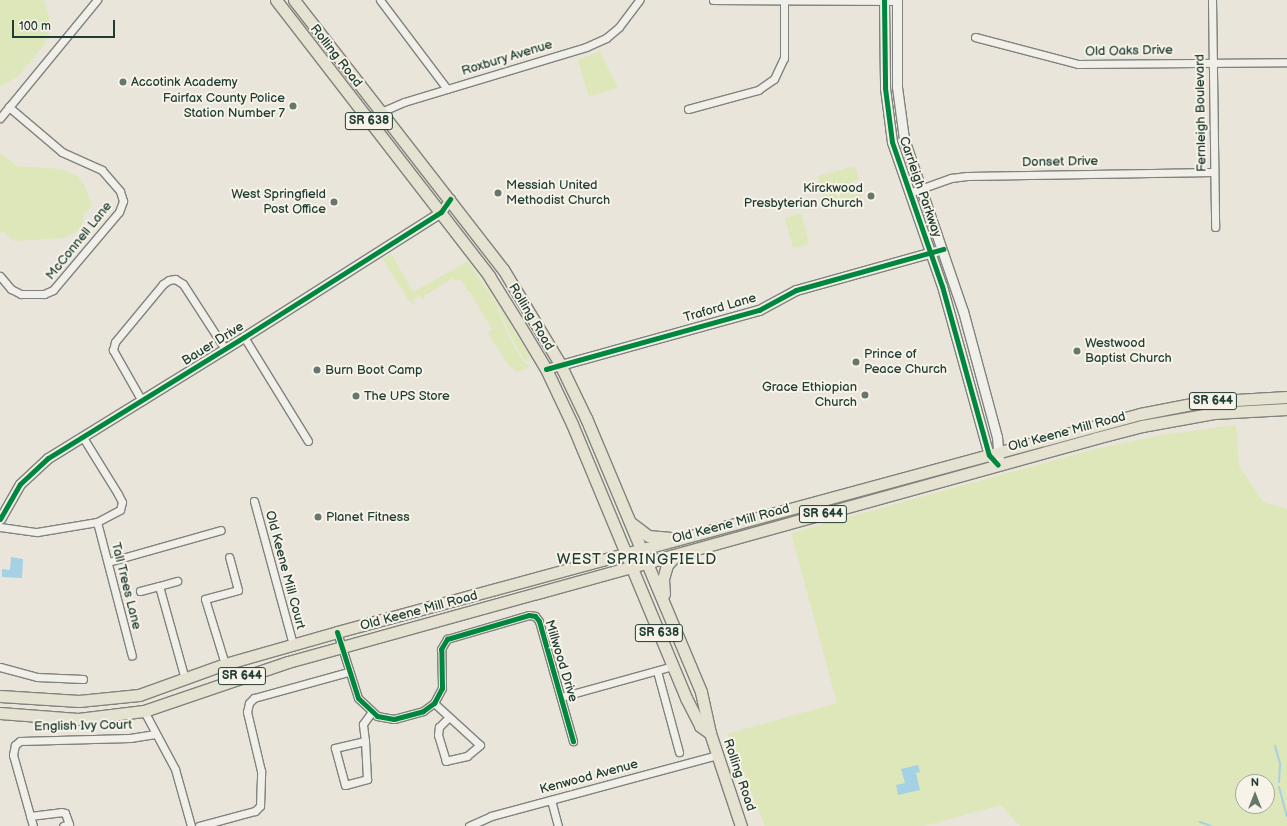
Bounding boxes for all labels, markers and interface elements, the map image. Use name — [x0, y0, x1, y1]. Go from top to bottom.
scale bar — [14, 12, 117, 38]
text: 100 m — [19, 19, 51, 34]
street label: Rolling Road — [307, 22, 365, 90]
street label: Roxbury Avenue — [459, 37, 555, 79]
street label: Old Oaks Drive — [1085, 42, 1173, 60]
street label: Fernleigh Boulevard — [1192, 54, 1210, 172]
place label: Accotink Academy — [131, 74, 238, 90]
marker: Accotink Academy — [118, 77, 128, 87]
place label: Fairfax County Police Station Number 7 — [162, 91, 285, 122]
marker: Fairfax County Police Station Number 7 — [288, 101, 298, 111]
road number: SR 638 — [344, 111, 394, 131]
street label: Carrleigh Parkway — [895, 134, 945, 240]
street label: Donset Drive — [1022, 154, 1098, 170]
place label: Messiah United Methodist Church — [506, 178, 610, 209]
place label: Kirckwood Presbyterian Church — [744, 181, 863, 212]
place label: West Springfield Post Office — [231, 187, 326, 218]
marker: Messiah United Methodist Church — [493, 188, 503, 198]
marker: Kirckwood Presbyterian Church — [866, 191, 876, 201]
marker: West Springfield Post Office — [329, 197, 339, 207]
street label: McConnell Lane — [43, 199, 115, 283]
street label: Rolling Road — [505, 281, 557, 353]
street label: Traford Lane — [682, 290, 758, 326]
street label: Bauer Drive — [179, 319, 247, 369]
place label: Westwood Baptist Church — [1085, 336, 1172, 367]
marker: Westwood Baptist Church — [1072, 346, 1082, 356]
place label: Prince of Peace Church — [864, 347, 947, 378]
marker: Prince of Peace Church — [851, 357, 861, 367]
place label: Burn Boot Camp — [325, 362, 423, 378]
marker: Burn Boot Camp — [312, 365, 322, 375]
place label: Grace Ethiopian Church — [762, 380, 857, 411]
place label: The UPS Store — [364, 388, 450, 404]
marker: Grace Ethiopian Church — [860, 390, 870, 400]
marker: The UPS Store — [351, 391, 361, 401]
road number: SR 644 — [1188, 391, 1238, 411]
street label: Old Keene Mill Road — [1007, 409, 1127, 455]
street label: Old Keene Mill Road — [671, 501, 791, 547]
road number: SR 644 — [798, 504, 848, 524]
street label: Old Keene Mill Court — [262, 509, 308, 631]
place label: Planet Fitness — [326, 509, 410, 525]
marker: Planet Fitness — [313, 512, 323, 522]
street label: Tall Trees Lane — [108, 541, 144, 631]
district label: WEST SPRINGFIELD — [557, 551, 717, 569]
street label: Old Keene Mill Road — [359, 588, 479, 634]
street label: Millwood Drive — [541, 618, 581, 704]
road number: SR 638 — [634, 623, 684, 643]
road number: SR 644 — [217, 666, 267, 686]
street label: English Ivy Court — [33, 717, 133, 735]
street label: Rolling Road — [719, 737, 759, 813]
street label: Kenwood Avenue — [538, 756, 640, 798]
north arrow — [1235, 774, 1275, 814]
text: N — [1251, 776, 1259, 789]

